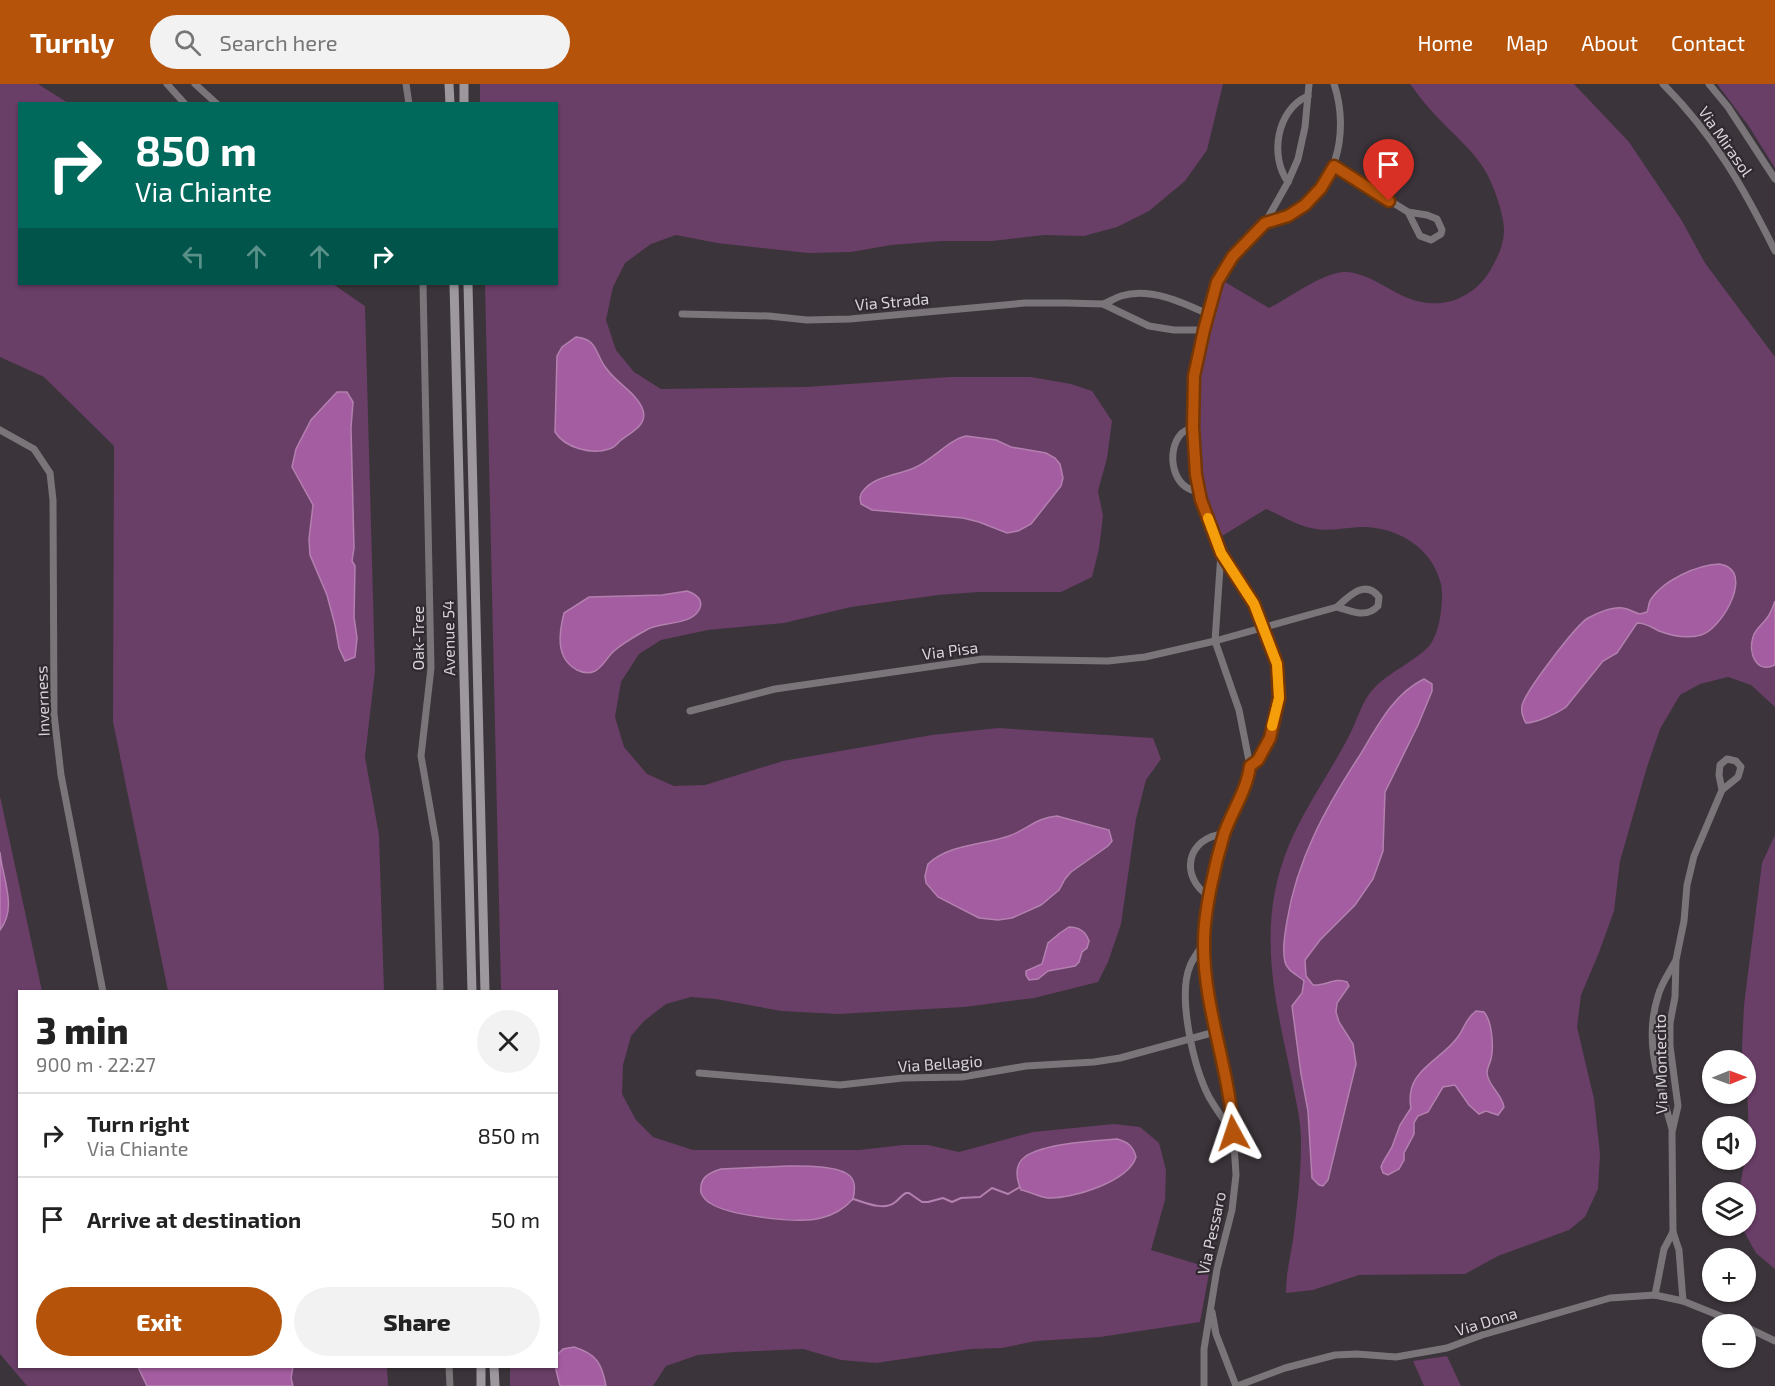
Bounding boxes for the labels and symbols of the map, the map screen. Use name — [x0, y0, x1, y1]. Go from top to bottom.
street label: Via Mirasol — [1695, 102, 1757, 180]
pin — [1363, 139, 1414, 201]
street label: Via Strada — [854, 288, 930, 314]
street label: Avenue 54 — [438, 600, 458, 676]
street label: Oak-Tree — [408, 606, 427, 670]
street label: Via Pisa — [921, 637, 979, 663]
street label: Inverness — [31, 665, 53, 737]
street label: Via Montecito — [1650, 1014, 1670, 1114]
north arrow — [1702, 1050, 1756, 1104]
street label: Via Bellagio — [897, 1051, 983, 1075]
position arrow — [1201, 1101, 1265, 1165]
street label: Via Pessaro — [1193, 1190, 1229, 1276]
street label: Via Dona — [1453, 1303, 1519, 1339]

